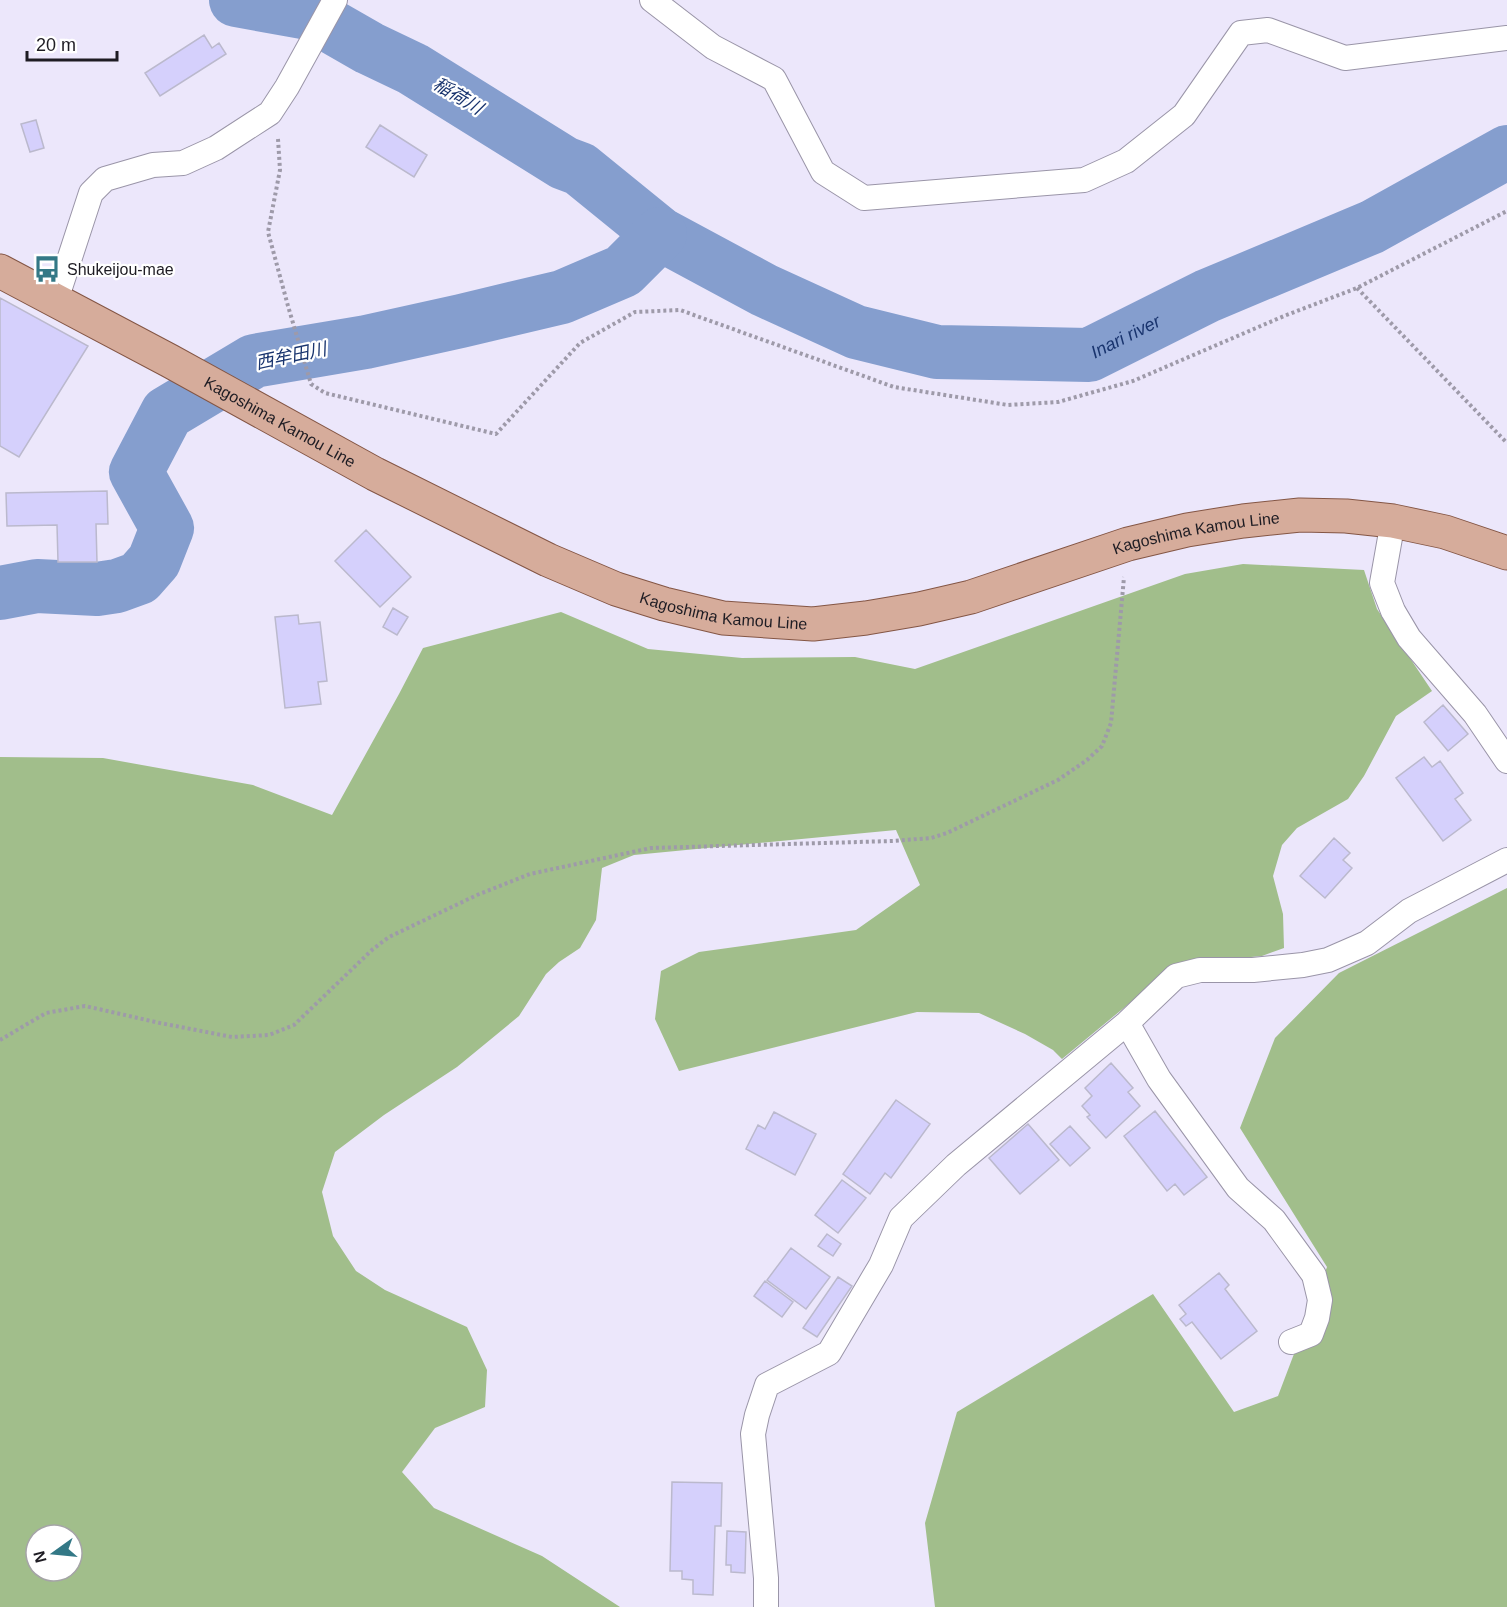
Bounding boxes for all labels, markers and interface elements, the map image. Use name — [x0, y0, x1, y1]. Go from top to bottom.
scale bar — [27, 24, 117, 62]
text: 20 m — [36, 35, 76, 55]
water label: 稲荷川 — [430, 74, 488, 120]
bus stop icon: Shukeijou-mae — [32, 254, 62, 284]
place label: Shukeijou-mae — [67, 261, 174, 278]
water label: Inari river — [1088, 310, 1165, 362]
water label: 西牟田川 — [254, 338, 330, 373]
street label: Kagoshima Kamou Line — [201, 373, 359, 470]
street label: Kagoshima Kamou Line — [1110, 509, 1281, 557]
street label: Kagoshima Kamou Line — [638, 588, 808, 632]
north arrow — [24, 1523, 84, 1583]
text: N — [30, 1549, 50, 1565]

